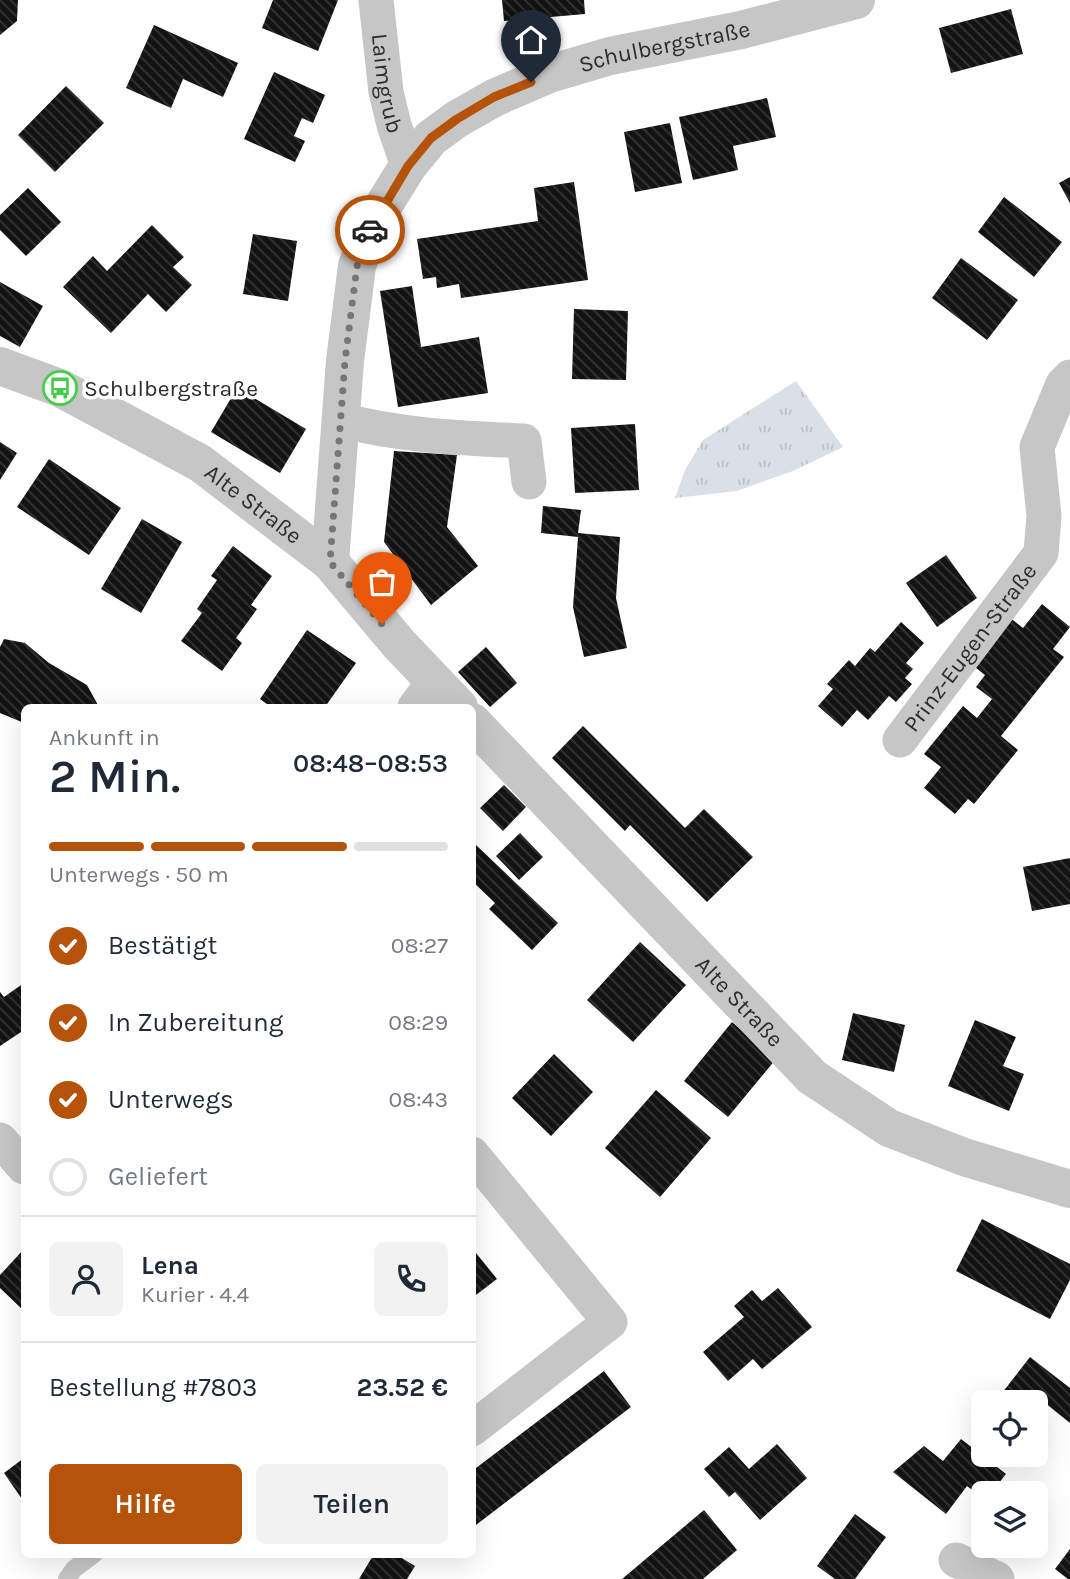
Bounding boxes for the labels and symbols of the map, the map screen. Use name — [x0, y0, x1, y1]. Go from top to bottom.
pin — [501, 10, 561, 82]
street label: Schulbergstraße — [576, 15, 753, 78]
street label: Laimgrub — [366, 32, 409, 137]
courier — [335, 195, 405, 265]
bus stop icon: Schulbergstraße — [41, 369, 79, 407]
place label: Schulbergstraße — [84, 375, 258, 402]
street label: Alte Straße — [200, 458, 307, 549]
pin — [352, 552, 412, 624]
street label: Prinz-Eugen-Straße — [898, 558, 1042, 737]
street label: Alte Straße — [690, 951, 789, 1052]

